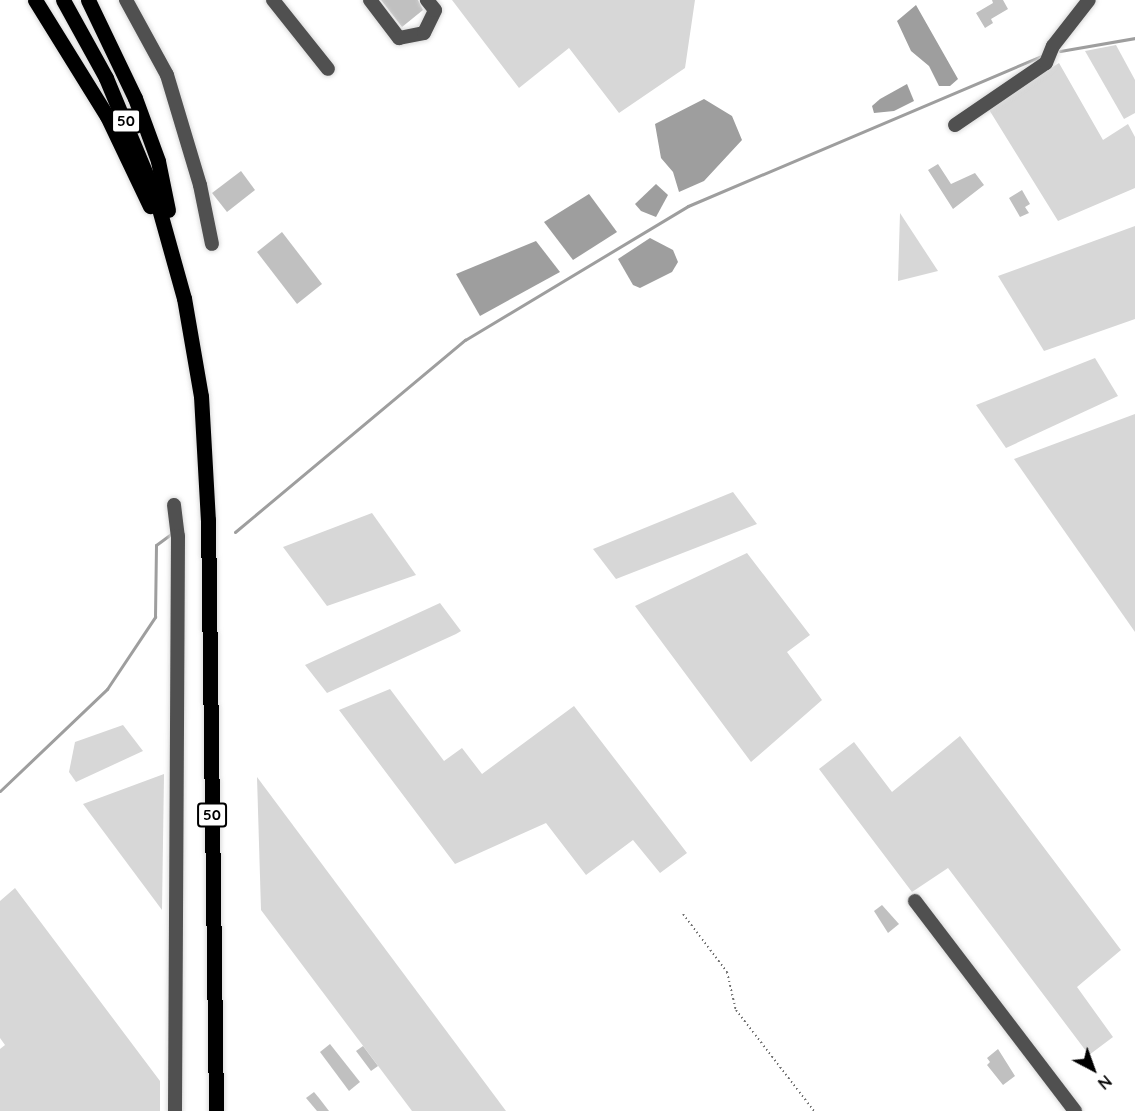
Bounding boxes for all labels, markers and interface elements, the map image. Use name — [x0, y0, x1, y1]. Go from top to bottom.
road number: 50 — [111, 109, 141, 133]
road number: 50 — [197, 803, 227, 827]
north arrow — [1063, 1039, 1123, 1099]
text: N — [1094, 1071, 1116, 1094]

